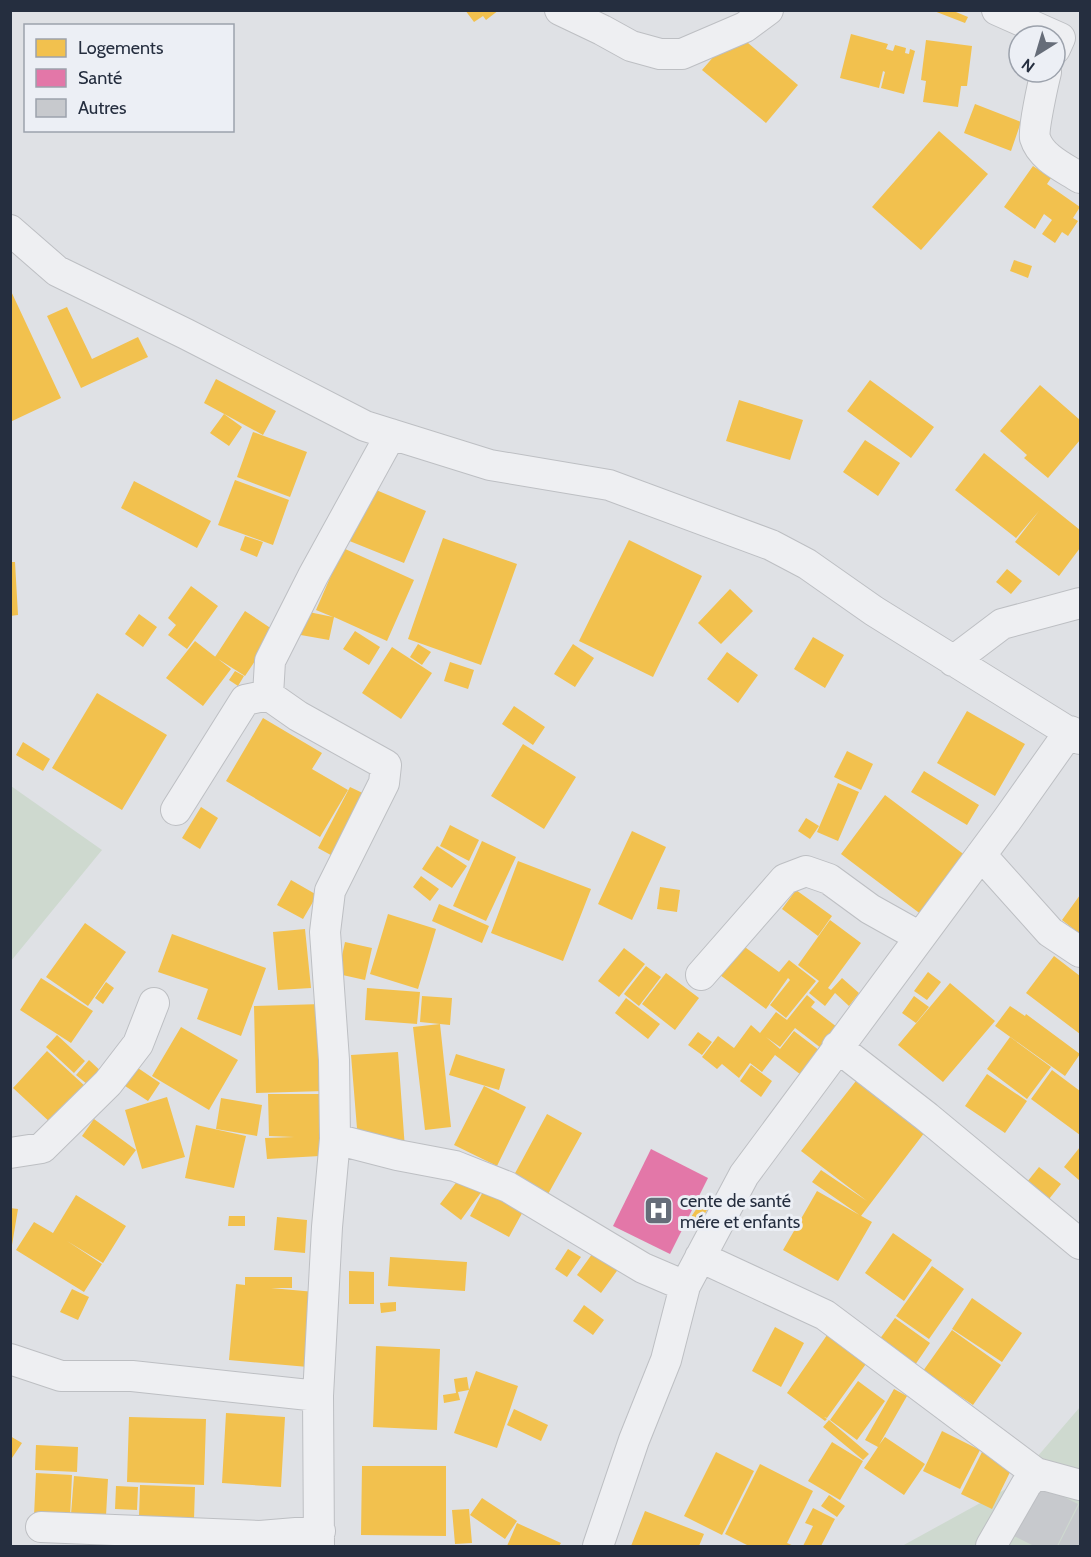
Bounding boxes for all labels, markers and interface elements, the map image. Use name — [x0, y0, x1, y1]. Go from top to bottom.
legend — [24, 24, 234, 132]
north arrow — [1007, 24, 1067, 84]
text: Logements — [78, 37, 163, 59]
text: N — [1018, 55, 1039, 77]
text: Santé — [78, 67, 122, 89]
text: Autres — [78, 97, 127, 119]
place label: cente de santé mére et enfants — [680, 1190, 800, 1233]
hospital icon: cente de santé mére et enfants — [643, 1195, 675, 1227]

